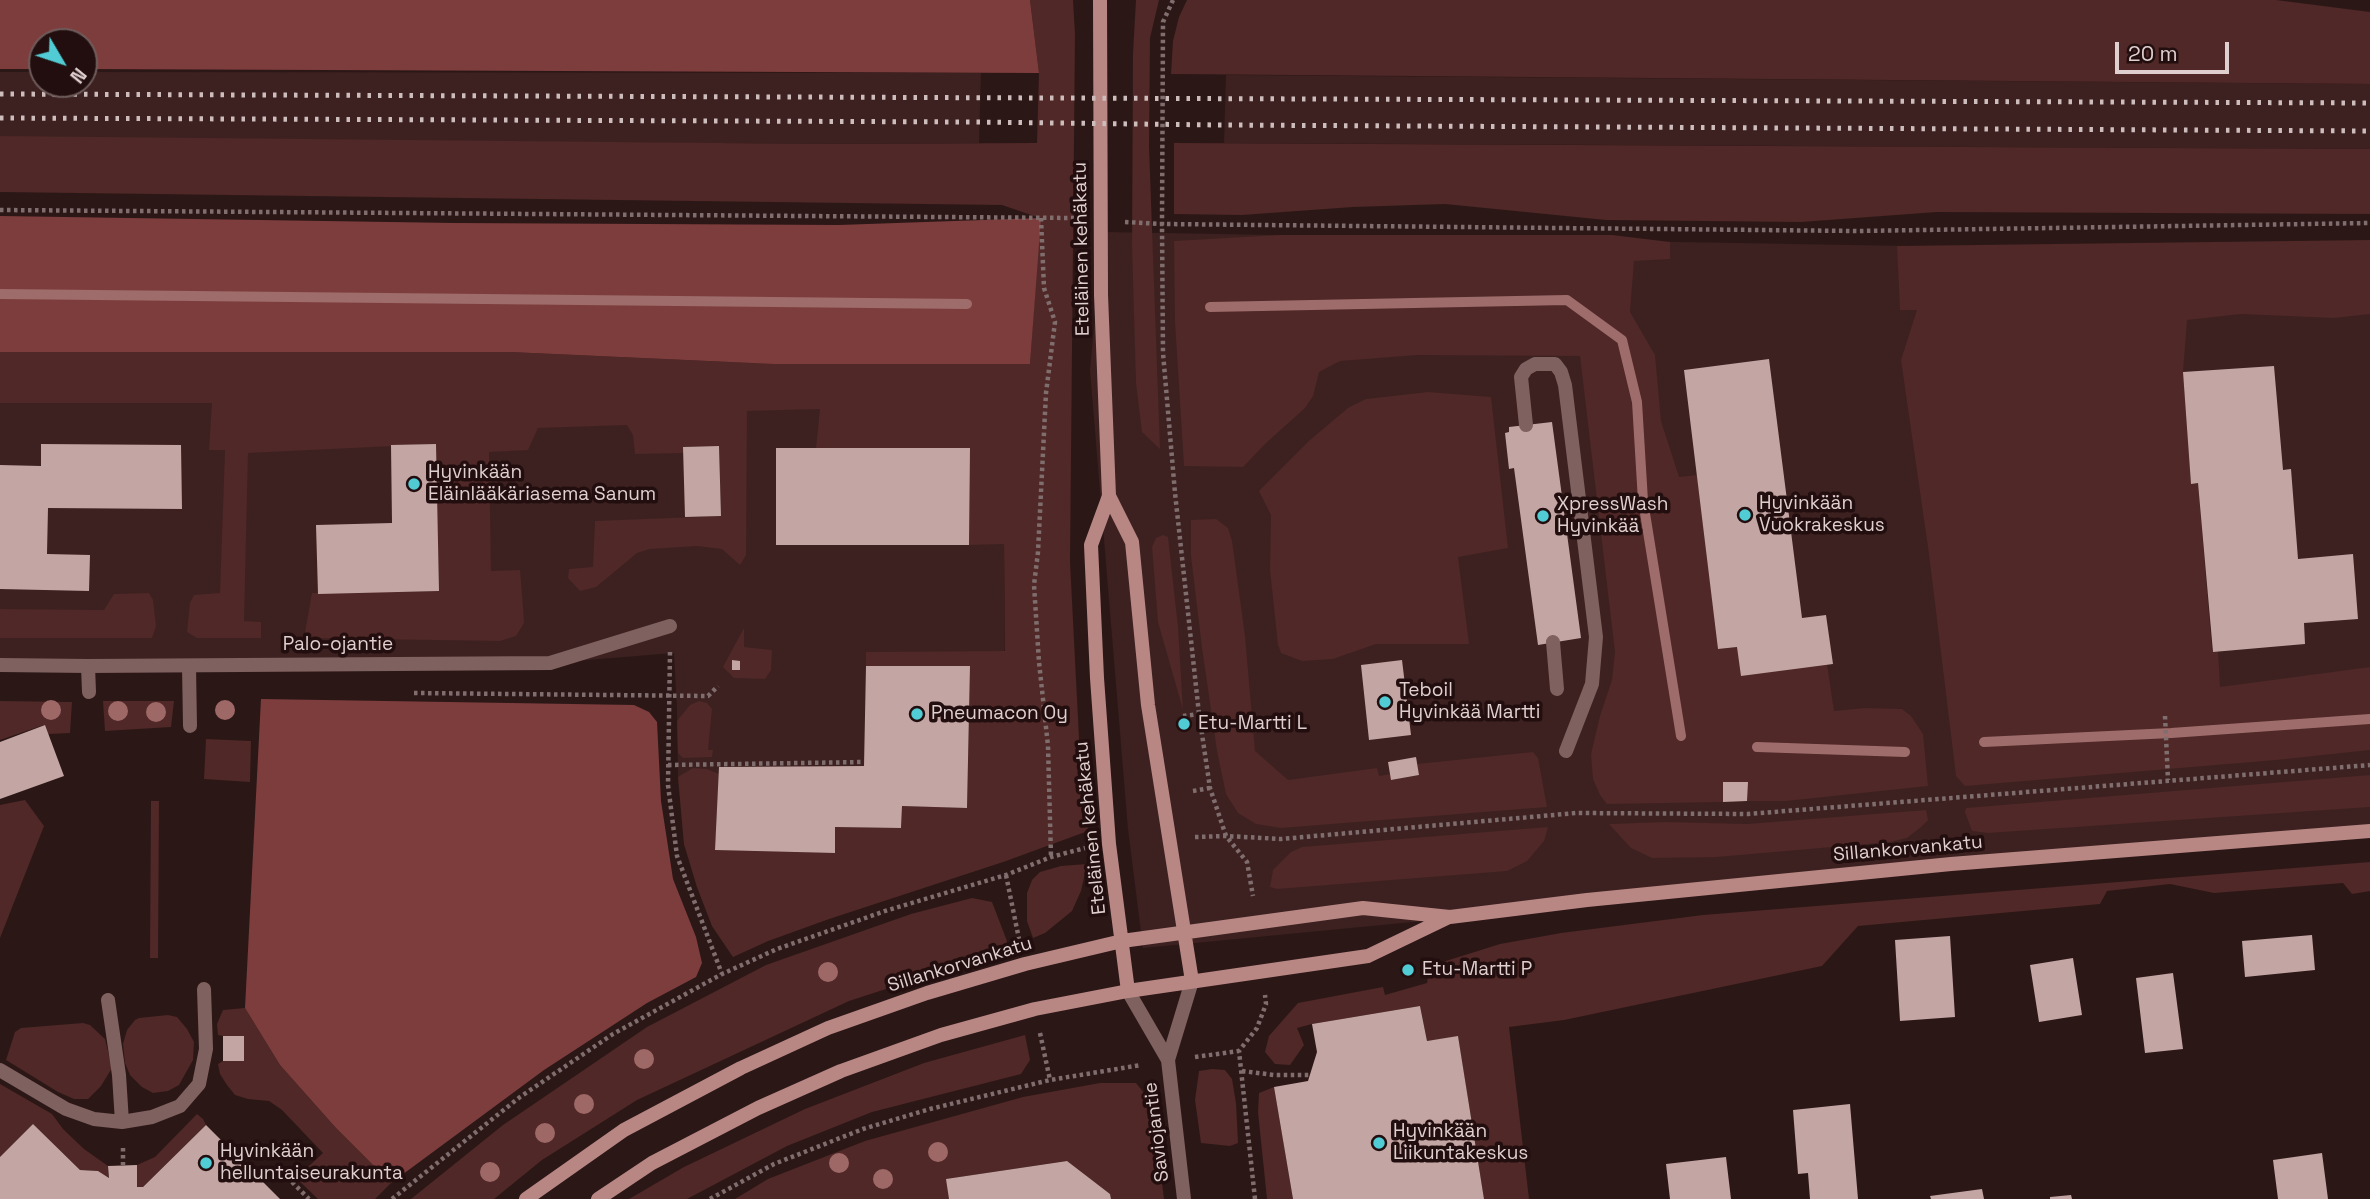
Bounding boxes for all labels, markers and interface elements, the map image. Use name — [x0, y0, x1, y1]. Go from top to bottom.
north arrow — [28, 28, 98, 98]
scale bar — [2118, 28, 2232, 72]
text: 20 m — [2128, 40, 2178, 67]
text: N — [64, 62, 92, 88]
street label: Eteläinen kehäkatu — [1069, 162, 1095, 336]
place label: Hyvinkään Eläinlääkäriasema Sanum — [428, 462, 656, 506]
marker: Hyvinkään Eläinlääkäriasema Sanum — [406, 476, 422, 492]
place label: Hyvinkään Vuokrakeskus — [1759, 493, 1885, 537]
place label: XpressWash Hyvinkää — [1557, 494, 1668, 538]
marker: Hyvinkään Vuokrakeskus — [1737, 507, 1753, 523]
marker: XpressWash Hyvinkää — [1535, 508, 1551, 524]
street label: Palo-ojantie — [283, 634, 393, 656]
place label: Teboil Hyvinkää Martti — [1399, 680, 1540, 724]
marker: Teboil Hyvinkää Martti — [1377, 694, 1393, 710]
place label: Pneumacon Oy — [931, 703, 1068, 725]
marker: Pneumacon Oy — [909, 706, 925, 722]
place label: Etu-Martti L — [1198, 713, 1307, 735]
marker: Etu-Martti L — [1176, 716, 1192, 732]
street label: Eteläinen kehäkatu — [1071, 740, 1111, 916]
street label: Sillankorvankatu — [1832, 831, 1984, 867]
street label: Sillankorvankatu — [885, 932, 1035, 998]
place label: Etu-Martti P — [1422, 959, 1532, 981]
marker: Etu-Martti P — [1400, 962, 1416, 978]
street label: Saviojantie — [1140, 1081, 1174, 1183]
place label: Hyvinkään Liikuntakeskus — [1393, 1121, 1528, 1165]
marker: Hyvinkään Liikuntakeskus — [1371, 1135, 1387, 1151]
place label: Hyvinkään helluntaiseurakunta — [220, 1141, 403, 1185]
marker: Hyvinkään helluntaiseurakunta — [198, 1155, 214, 1171]

